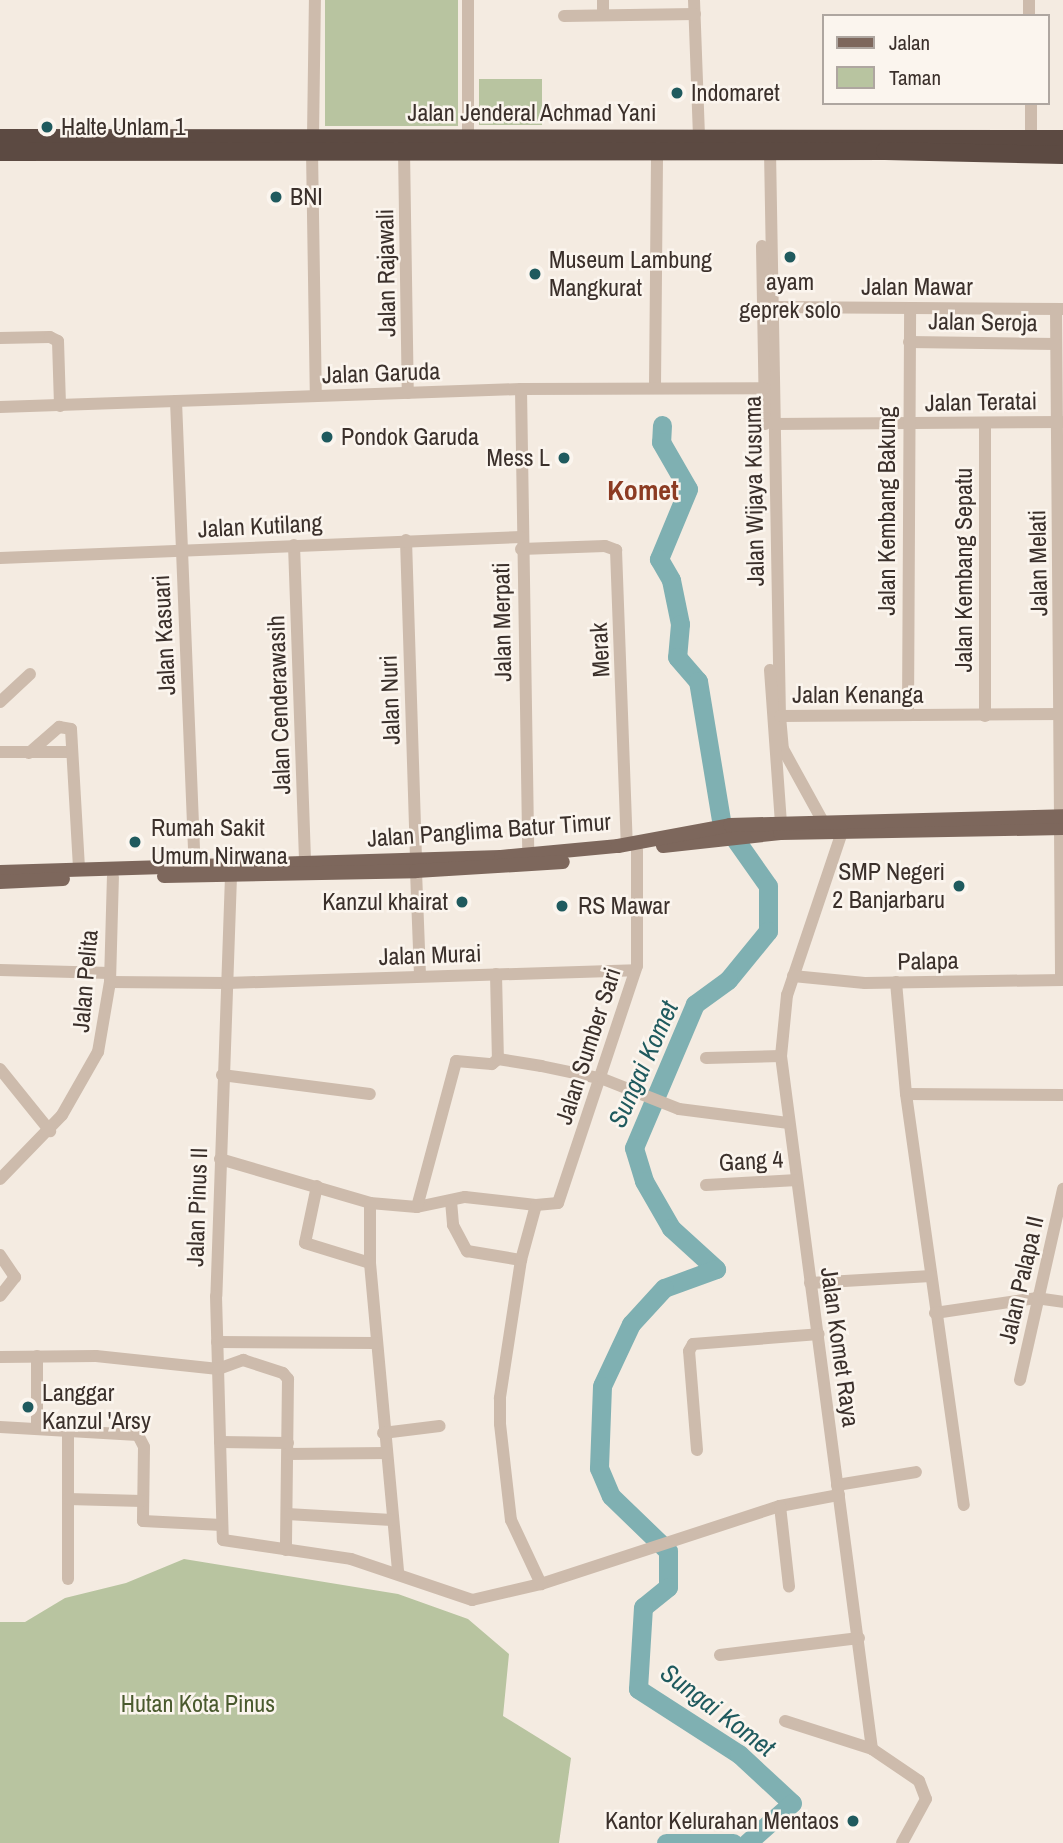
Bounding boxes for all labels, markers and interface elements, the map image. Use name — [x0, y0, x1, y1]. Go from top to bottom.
legend — [822, 14, 1049, 105]
text: Jalan — [889, 28, 930, 57]
text: Taman — [889, 63, 941, 92]
place label: Indomaret — [691, 79, 780, 107]
marker: Indomaret — [669, 85, 685, 101]
street label: Jalan Jenderal Achmad Yani — [407, 99, 657, 127]
place label: Halte Unlam 1 — [61, 113, 186, 141]
marker: Halte Unlam 1 — [39, 119, 55, 135]
place label: BNI — [290, 183, 323, 211]
marker: BNI — [268, 189, 284, 205]
street label: Jalan Rajawali — [370, 209, 402, 337]
place label: Museum Lambung Mangkurat — [549, 246, 712, 302]
marker: ayam geprek solo — [782, 249, 798, 265]
marker: Museum Lambung Mangkurat — [527, 266, 543, 282]
place label: ayam geprek solo — [739, 268, 841, 324]
street label: Jalan Mawar — [861, 273, 973, 301]
street label: Jalan Seroja — [928, 307, 1038, 337]
street label: Jalan Garuda — [321, 357, 441, 389]
street label: Jalan Teratai — [924, 387, 1038, 417]
street label: Jalan Wijaya Kusuma — [738, 396, 770, 586]
street label: Jalan Kembang Bakung — [873, 407, 901, 615]
place label: Pondok Garuda — [341, 423, 479, 451]
marker: Pondok Garuda — [319, 429, 335, 445]
place label: Mess L — [487, 444, 550, 472]
marker: Mess L — [556, 450, 572, 466]
street label: Jalan Kembang Sepatu — [950, 468, 978, 672]
district label: Komet — [607, 473, 679, 507]
street label: Jalan Kutilang — [197, 508, 323, 544]
street label: Jalan Melati — [1023, 510, 1053, 616]
street label: Jalan Merpati — [487, 562, 517, 682]
street label: Jalan Kasuari — [146, 574, 182, 696]
street label: Jalan Cenderawasih — [261, 615, 297, 795]
street label: Merak — [584, 622, 616, 678]
street label: Jalan Nuri — [374, 655, 406, 745]
street label: Jalan Kenanga — [792, 681, 924, 709]
street label: Jalan Panglima Batur Timur — [366, 807, 612, 853]
place label: Rumah Sakit Umum Nirwana — [151, 814, 288, 870]
marker: Rumah Sakit Umum Nirwana — [125, 832, 145, 852]
place label: SMP Negeri 2 Banjarbaru — [832, 858, 945, 914]
marker: SMP Negeri 2 Banjarbaru — [951, 878, 967, 894]
place label: Kanzul khairat — [322, 888, 448, 916]
place label: RS Mawar — [578, 892, 670, 920]
marker: Kanzul khairat — [454, 894, 470, 910]
marker: RS Mawar — [552, 896, 572, 916]
street label: Jalan Pelita — [66, 929, 104, 1033]
street label: Jalan Murai — [378, 939, 482, 971]
street label: Palapa — [897, 946, 959, 976]
street label: Jalan Sumber Sari — [549, 964, 627, 1128]
water label: Sungai Komet — [601, 996, 685, 1132]
street label: Gang 4 — [718, 1145, 784, 1177]
street label: Jalan Pinus II — [181, 1147, 213, 1267]
street label: Jalan Palapa II — [992, 1213, 1050, 1347]
street label: Jalan Komet Raya — [815, 1265, 865, 1429]
place label: Langgar Kanzul 'Arsy — [42, 1379, 151, 1435]
marker: Langgar Kanzul 'Arsy — [20, 1399, 36, 1415]
water label: Sungai Komet — [655, 1657, 781, 1763]
park label: Hutan Kota Pinus — [121, 1690, 275, 1718]
place label: Kantor Kelurahan Mentaos — [605, 1807, 839, 1835]
marker: Kantor Kelurahan Mentaos — [845, 1813, 861, 1829]

